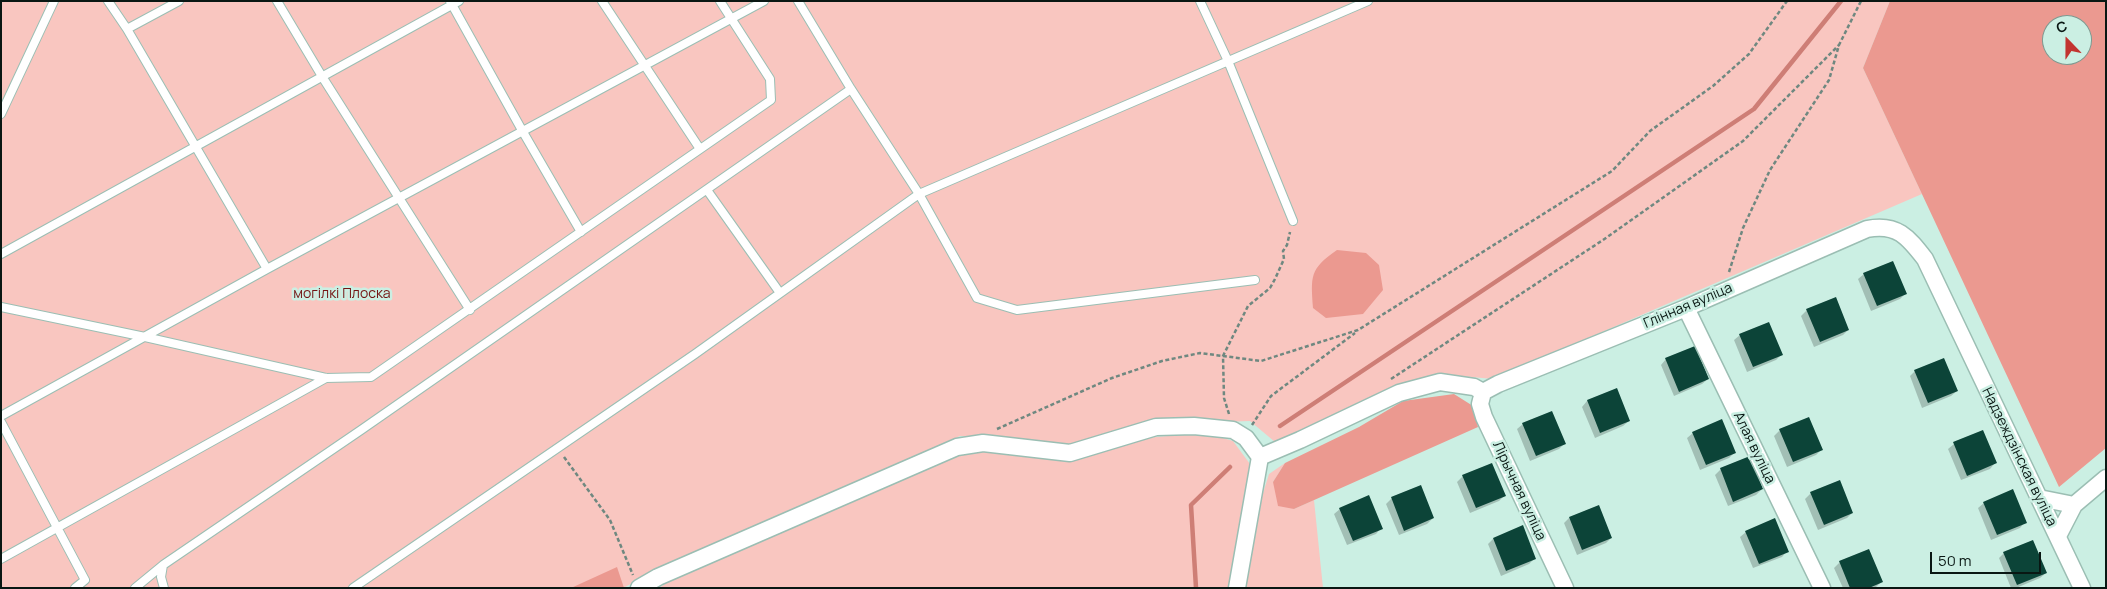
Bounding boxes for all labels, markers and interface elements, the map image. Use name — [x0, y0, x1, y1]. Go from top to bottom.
north arrow — [2042, 15, 2092, 65]
text: С — [2053, 16, 2070, 37]
street label: Глінная вуліца — [1641, 280, 1735, 332]
park label: могілкі Плоска — [293, 286, 391, 302]
street label: Надзеждзінская вуліца — [1978, 385, 2060, 529]
street label: Алая вуліца — [1729, 409, 1779, 487]
street label: Лірычная вуліца — [1489, 439, 1549, 543]
scale bar — [1932, 542, 2043, 574]
text: 50 m — [1938, 550, 1972, 571]

